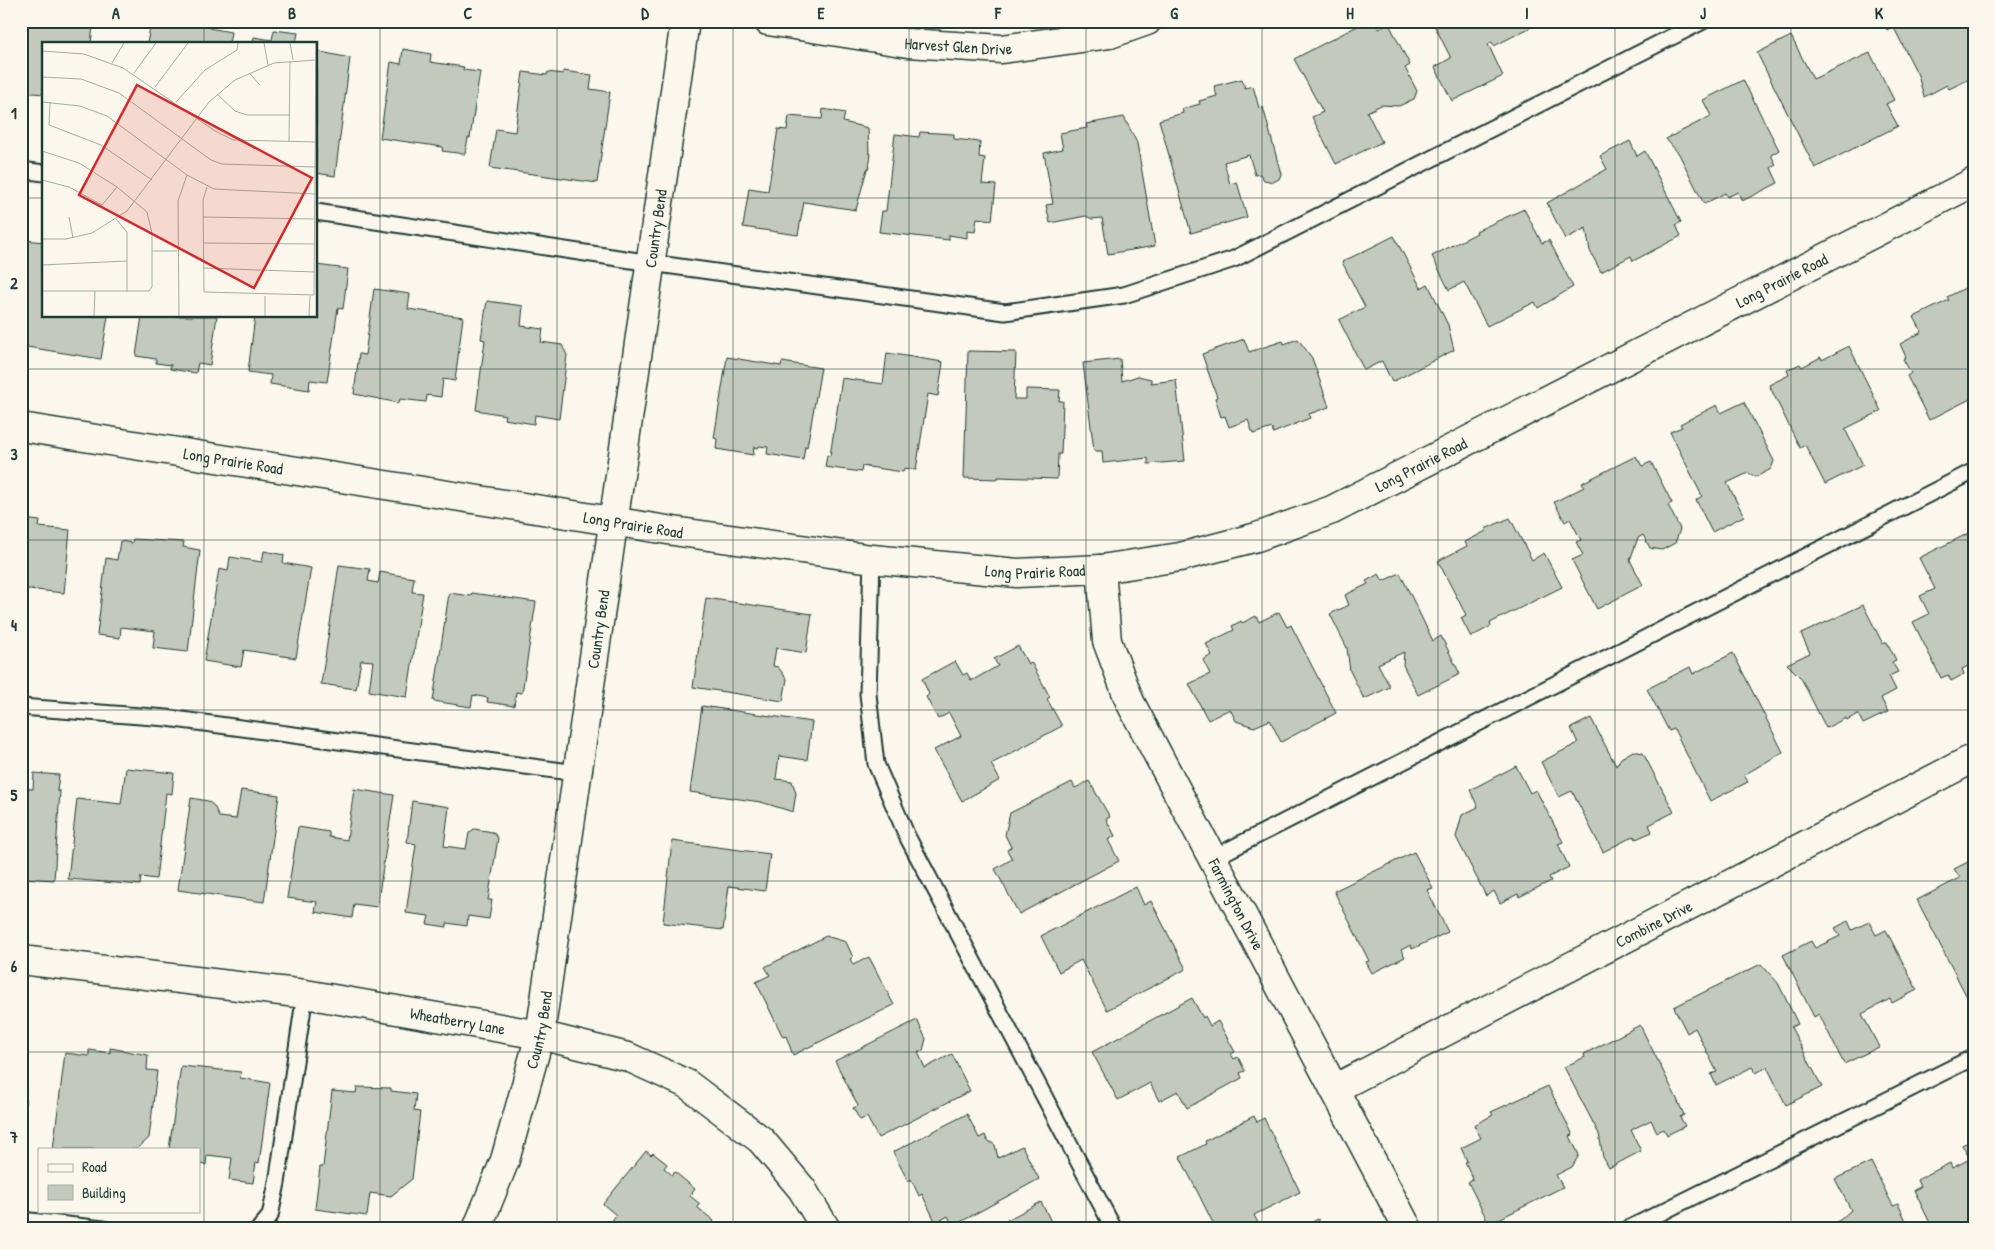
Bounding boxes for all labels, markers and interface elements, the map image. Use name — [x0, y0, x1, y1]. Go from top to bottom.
text: A — [112, 2, 120, 24]
text: B — [288, 2, 296, 24]
text: C — [464, 2, 473, 24]
text: D — [641, 2, 649, 24]
text: E — [817, 2, 825, 24]
text: F — [994, 2, 1002, 24]
text: G — [1170, 2, 1178, 24]
text: H — [1346, 2, 1354, 24]
text: I — [1525, 2, 1529, 24]
text: J — [1700, 2, 1706, 24]
text: K — [1875, 2, 1884, 24]
street label: Harvest Glen Drive — [904, 32, 1014, 60]
inset map — [42, 42, 318, 318]
text: 1 — [11, 102, 17, 124]
street label: Country Bend — [639, 188, 672, 269]
street label: Long Prairie Road — [1732, 248, 1831, 313]
text: 2 — [10, 272, 18, 294]
street label: Long Prairie Road — [1371, 432, 1471, 497]
street label: Long Prairie Road — [182, 442, 285, 480]
text: 3 — [10, 443, 18, 465]
street label: Long Prairie Road — [582, 506, 685, 543]
street label: Long Prairie Road — [984, 559, 1086, 584]
street label: Country Bend — [582, 589, 614, 670]
text: 4 — [11, 614, 17, 636]
text: 5 — [11, 784, 18, 806]
street label: Farmington Drive — [1203, 854, 1270, 954]
street label: Combine Drive — [1612, 894, 1697, 953]
text: 6 — [11, 955, 18, 977]
street label: Country Bend — [520, 990, 557, 1071]
street label: Wheatberry Lane — [408, 1002, 508, 1040]
text: 7 — [9, 1126, 18, 1148]
legend — [38, 1148, 200, 1212]
text: Road — [82, 1156, 107, 1177]
text: Building — [82, 1182, 126, 1203]

